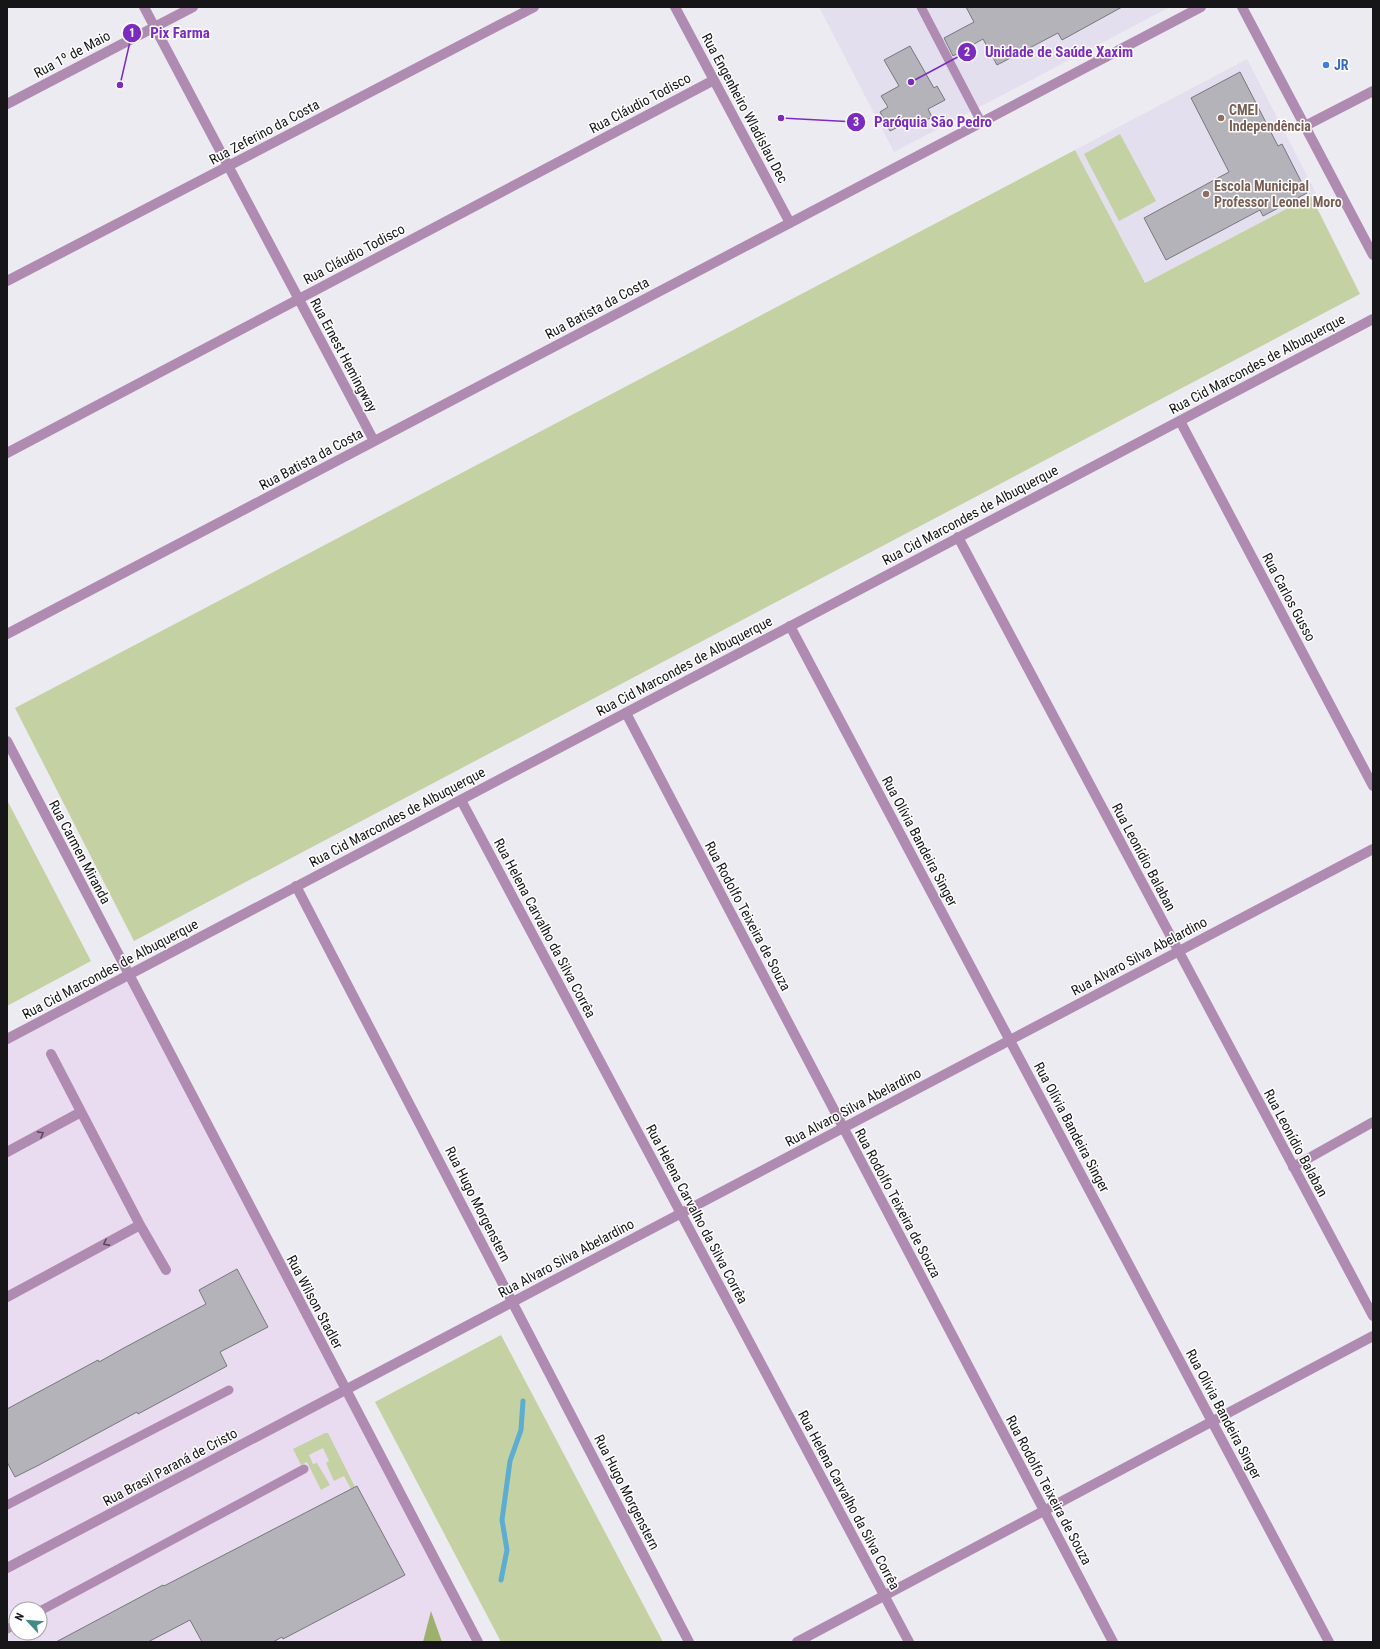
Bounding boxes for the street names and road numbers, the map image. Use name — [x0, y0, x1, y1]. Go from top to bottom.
street label: Rua 1º de Maio — [31, 27, 113, 81]
street label: Rua Engenheiro Wladislau Dec — [699, 30, 791, 186]
street label: Rua Cláudio Todisco — [587, 70, 693, 136]
street label: Rua Zeferino da Costa — [206, 96, 322, 168]
street label: Rua Cláudio Todisco — [301, 221, 407, 287]
street label: Rua Batista da Costa — [542, 274, 652, 342]
street label: Rua Ernest Hemingway — [307, 295, 381, 415]
street label: Rua Cid Marcondes de Albuquerque — [1166, 311, 1348, 417]
street label: Rua Batista da Costa — [256, 425, 366, 493]
street label: Rua Cid Marcondes de Albuquerque — [879, 462, 1061, 568]
street label: Rua Carlos Gusso — [1259, 550, 1319, 644]
street label: Rua Cid Marcondes de Albuquerque — [593, 613, 775, 719]
street label: Rua Cid Marcondes de Albuquerque — [306, 764, 488, 870]
street label: Rua Olívia Bandeira Singer — [879, 773, 961, 909]
street label: Rua Carmen Miranda — [46, 797, 114, 907]
street label: Rua Leonídio Balaban — [1109, 800, 1179, 914]
street label: Rua Helena Carvalho da Silva Corrêa — [491, 836, 599, 1020]
street label: Rua Rodolfo Teixeira de Souza — [702, 839, 794, 993]
street label: Rua Alvaro Silva Abelardino — [1068, 913, 1210, 999]
street label: Rua Cid Marcondes de Albuquerque — [19, 916, 201, 1022]
street label: Rua Olívia Bandeira Singer — [1031, 1059, 1113, 1195]
street label: Rua Alvaro Silva Abelardino — [782, 1064, 924, 1150]
street label: Rua Leonídio Balaban — [1261, 1086, 1331, 1200]
street label: Rua Helena Carvalho da Silva Corrêa — [643, 1122, 751, 1306]
street label: Rua Rodolfo Teixeira de Souza — [852, 1126, 944, 1280]
street label: Rua Hugo Morgenstern — [442, 1144, 514, 1264]
street label: Rua Alvaro Silva Abelardino — [495, 1215, 637, 1301]
street label: Rua Wilson Stadler — [284, 1252, 346, 1352]
street label: Rua Olívia Bandeira Singer — [1183, 1346, 1265, 1482]
street label: Rua Helena Carvalho da Silva Corrêa — [795, 1408, 903, 1592]
street label: Rua Rodolfo Teixeira de Souza — [1003, 1413, 1095, 1567]
street label: Rua Brasil Paraná de Cristo — [100, 1425, 240, 1509]
street label: Rua Hugo Morgenstern — [591, 1432, 663, 1552]

